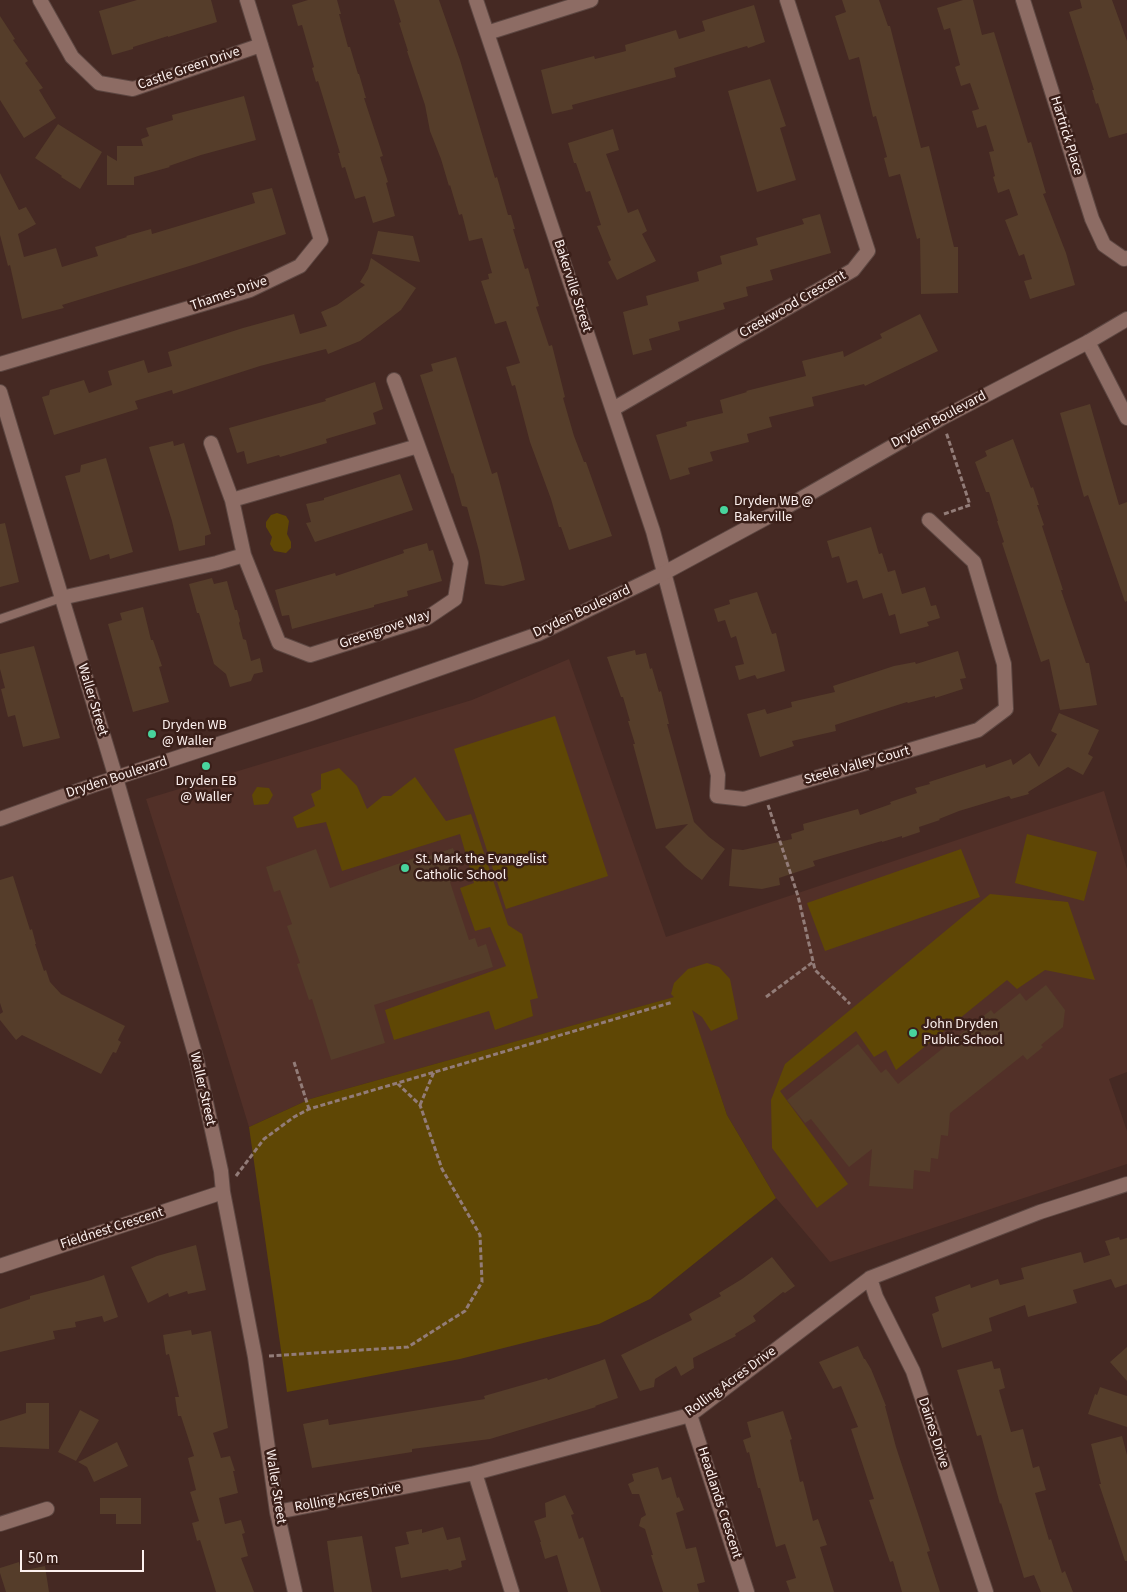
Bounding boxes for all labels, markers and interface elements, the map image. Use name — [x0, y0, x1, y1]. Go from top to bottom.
street label: Castle Green Drive — [136, 44, 242, 94]
street label: Hartrick Place — [1046, 94, 1086, 178]
street label: Bakerville Street — [549, 238, 595, 334]
street label: Creekwood Crescent — [737, 268, 849, 342]
street label: Thames Drive — [189, 273, 269, 315]
street label: Dryden Boulevard — [889, 388, 989, 452]
place label: Dryden WB @ Bakerville — [734, 494, 813, 526]
marker: Dryden WB @ Bakerville — [718, 504, 730, 516]
street label: Dryden Boulevard — [531, 582, 633, 642]
street label: Greengrove Way — [337, 607, 433, 653]
street label: Waller Street — [73, 662, 111, 738]
place label: Dryden WB @ Waller — [162, 718, 227, 750]
marker: Dryden WB @ Waller — [146, 728, 158, 740]
street label: Steele Valley Court — [802, 743, 912, 789]
street label: Dryden Boulevard — [64, 754, 170, 802]
marker: Dryden EB @ Waller — [200, 760, 212, 772]
place label: Dryden EB @ Waller — [175, 774, 237, 806]
place label: St. Mark the Evangelist Catholic School — [415, 852, 547, 884]
marker: St. Mark the Evangelist Catholic School — [399, 862, 411, 874]
place label: John Dryden Public School — [923, 1017, 1003, 1050]
marker: John Dryden Public School — [907, 1027, 919, 1039]
street label: Waller Street — [185, 1051, 219, 1127]
street label: Fieldnest Crescent — [58, 1204, 166, 1254]
street label: Rolling Acres Drive — [682, 1343, 780, 1421]
street label: Daines Drive — [914, 1396, 952, 1470]
street label: Headlands Crescent — [693, 1445, 745, 1561]
street label: Waller Street — [261, 1449, 289, 1525]
street label: Rolling Acres Drive — [293, 1479, 403, 1517]
scale bar — [22, 1540, 146, 1572]
text: 50 m — [28, 1548, 58, 1569]

